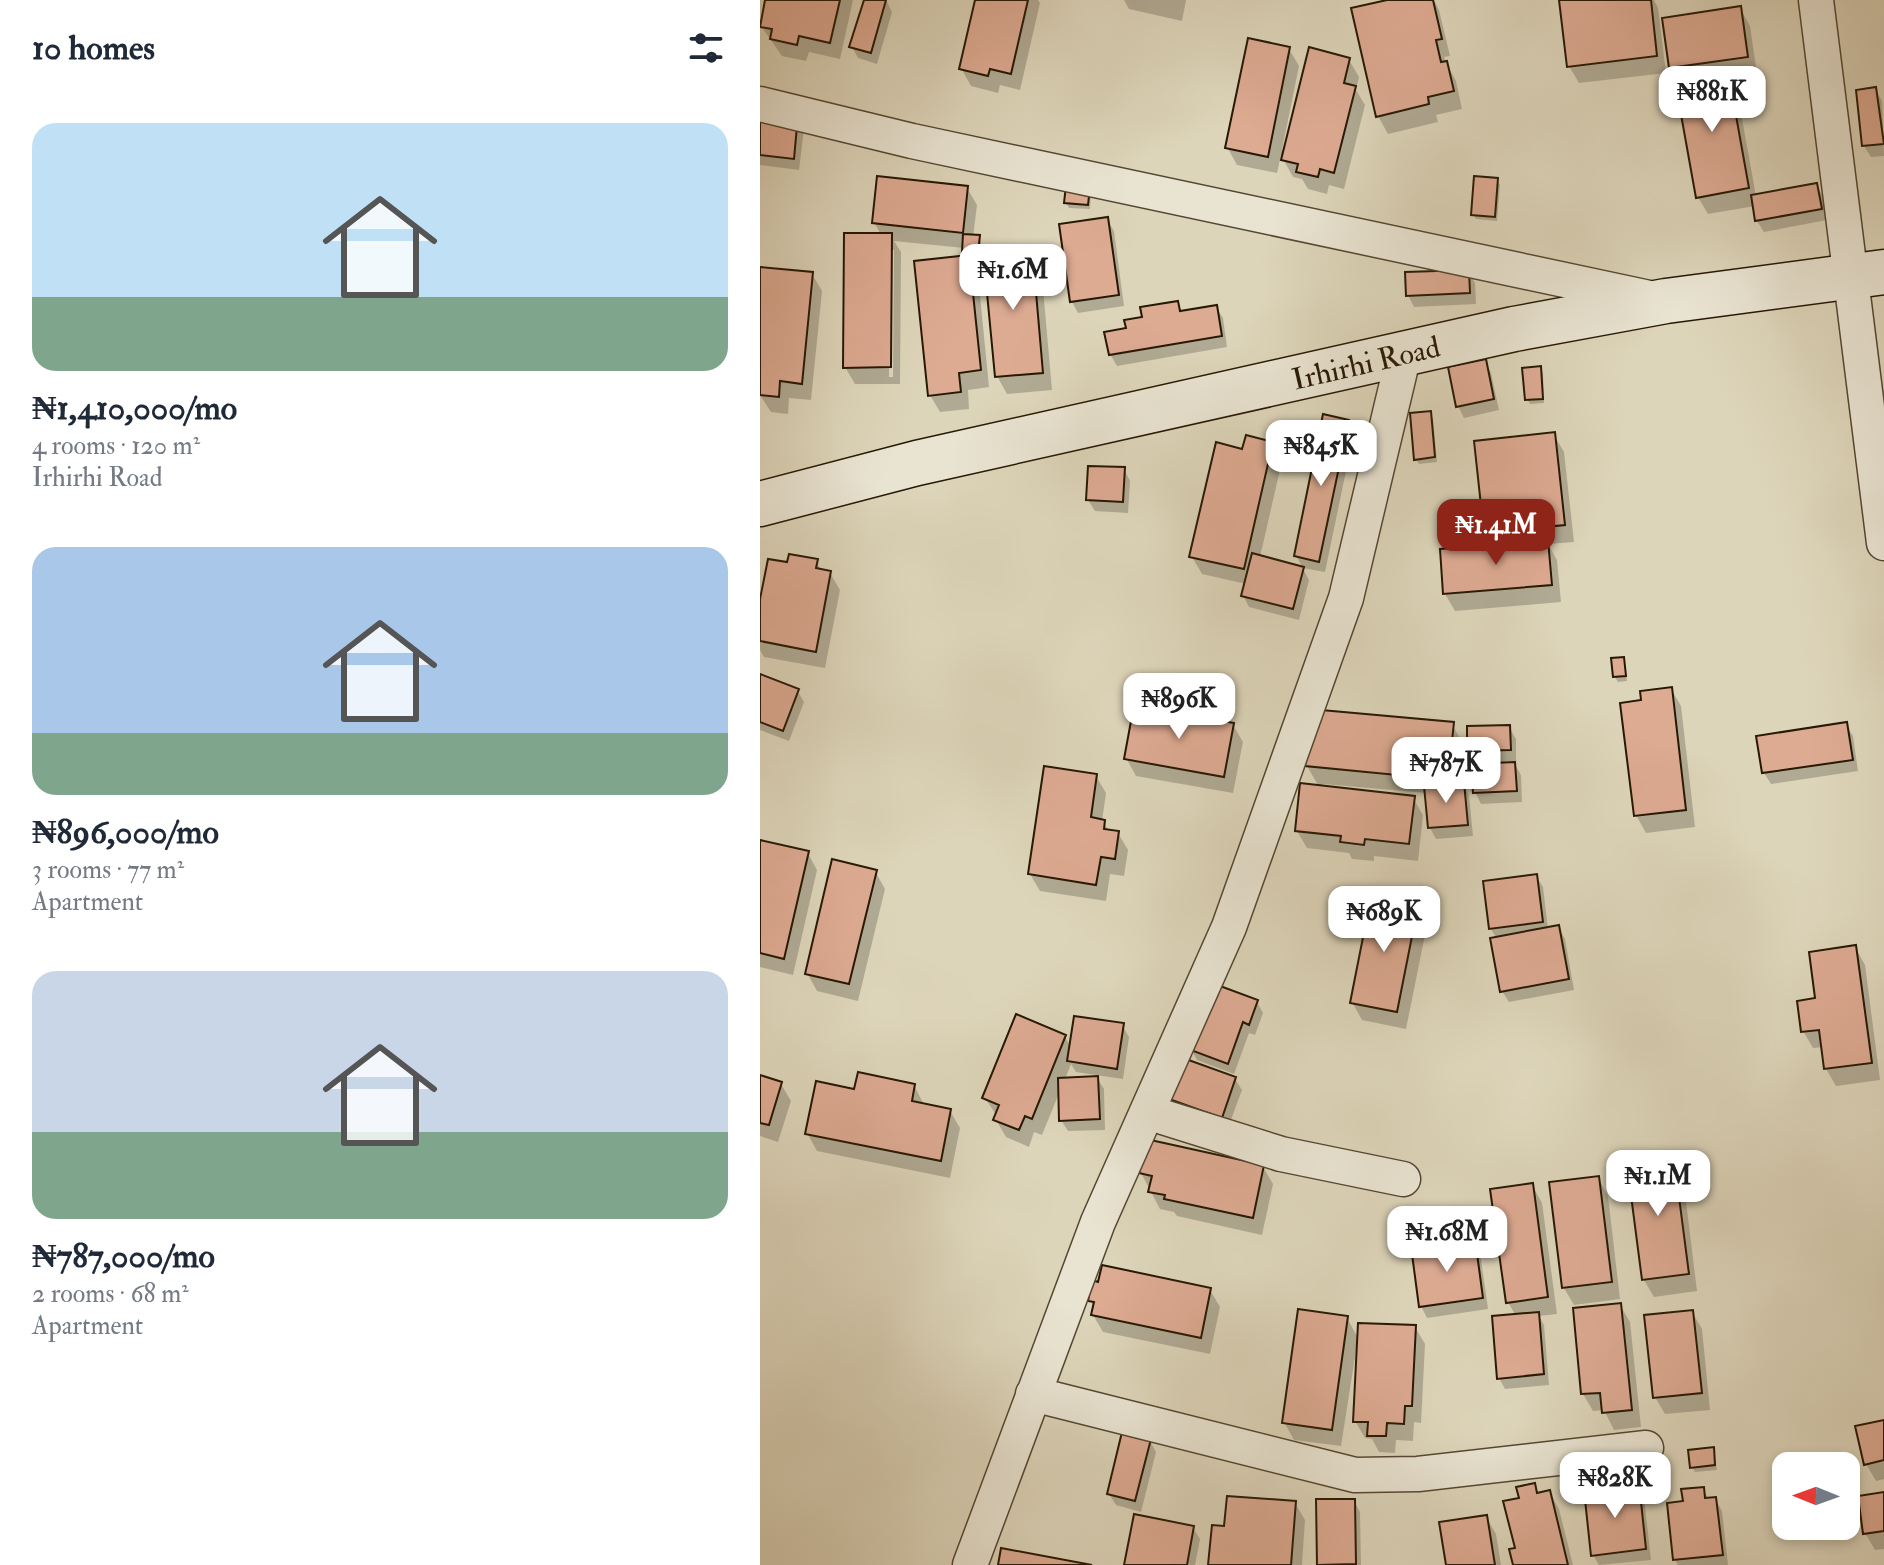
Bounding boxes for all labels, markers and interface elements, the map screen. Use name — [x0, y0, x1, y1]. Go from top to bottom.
icon: filters — [684, 26, 728, 70]
text: 10 homes — [32, 27, 155, 70]
pin: ₦881K — [1656, 66, 1768, 134]
text: ₦881K — [1677, 76, 1747, 108]
icon: home — [308, 175, 452, 319]
pin: ₦1.6M — [957, 244, 1069, 312]
text: ₦1.6M — [977, 254, 1049, 286]
street label: Irhirhi Road — [1289, 328, 1444, 398]
text: ₦1,410,000/mo — [32, 387, 237, 430]
pin: ₦845K — [1265, 420, 1377, 488]
text: 4 rooms · 120 m² — [32, 430, 200, 462]
text: ₦845K — [1284, 430, 1358, 462]
text: Irhirhi Road — [32, 462, 163, 494]
pin: ₦1.41M — [1431, 499, 1561, 567]
text: ₦1.41M — [1455, 509, 1537, 541]
icon: home — [308, 599, 452, 743]
pin: ₦896K — [1123, 673, 1235, 741]
text: ₦896K — [1141, 683, 1217, 715]
pin: ₦787K — [1390, 737, 1502, 805]
text: ₦787K — [1409, 747, 1483, 779]
text: ₦896,000/mo — [32, 811, 219, 854]
text: 3 rooms · 77 m² — [32, 854, 184, 886]
text: Apartment — [32, 886, 143, 918]
pin: ₦689K — [1328, 886, 1440, 954]
text: ₦689K — [1346, 896, 1422, 928]
icon: home — [308, 1023, 452, 1167]
pin: ₦1.1M — [1602, 1150, 1714, 1218]
text: ₦1.1M — [1624, 1160, 1692, 1192]
pin: ₦1.68M — [1382, 1206, 1512, 1274]
text: ₦1.68M — [1405, 1216, 1489, 1248]
text: ₦787,000/mo — [32, 1235, 215, 1278]
text: 2 rooms · 68 m² — [32, 1278, 189, 1310]
text: Apartment — [32, 1310, 143, 1342]
pin: ₦828K — [1559, 1452, 1671, 1520]
north arrow — [1772, 1452, 1860, 1540]
map controls — [1772, 1452, 1860, 1540]
text: ₦828K — [1578, 1462, 1652, 1494]

